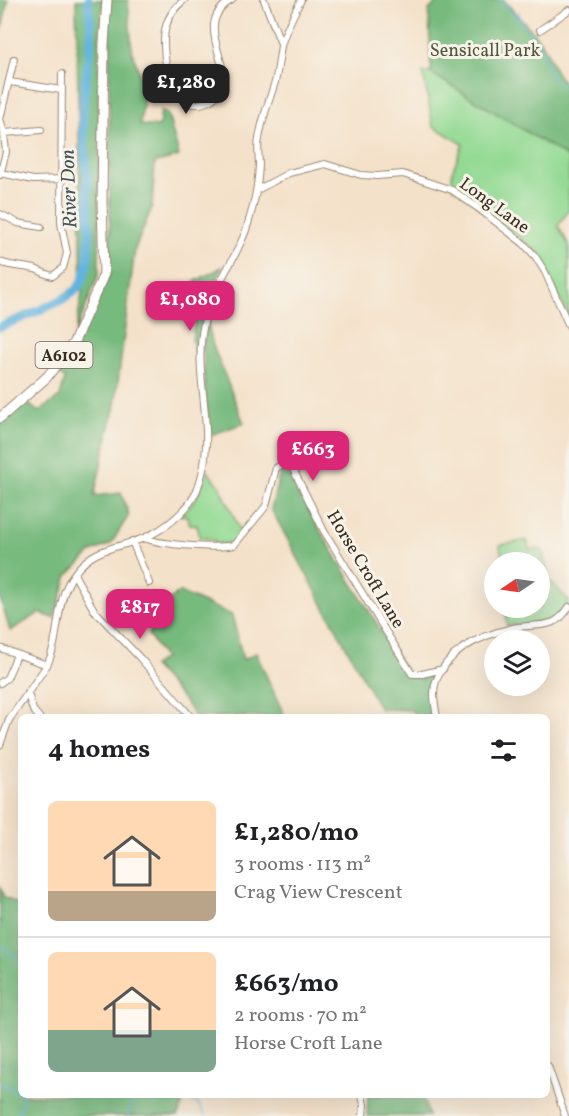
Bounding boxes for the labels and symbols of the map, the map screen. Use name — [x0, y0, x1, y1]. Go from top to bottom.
park label: Sensicall Park — [430, 39, 540, 64]
pin: £1,280 — [137, 64, 235, 115]
water label: River Don — [55, 149, 85, 229]
street label: Long Lane — [454, 172, 534, 240]
pin: £1,080 — [141, 281, 239, 332]
road number: A6102 — [36, 342, 92, 368]
pin: £663 — [277, 431, 349, 482]
street label: Horse Croft Lane — [320, 506, 410, 634]
north arrow — [484, 552, 550, 618]
pin: £817 — [104, 589, 176, 640]

